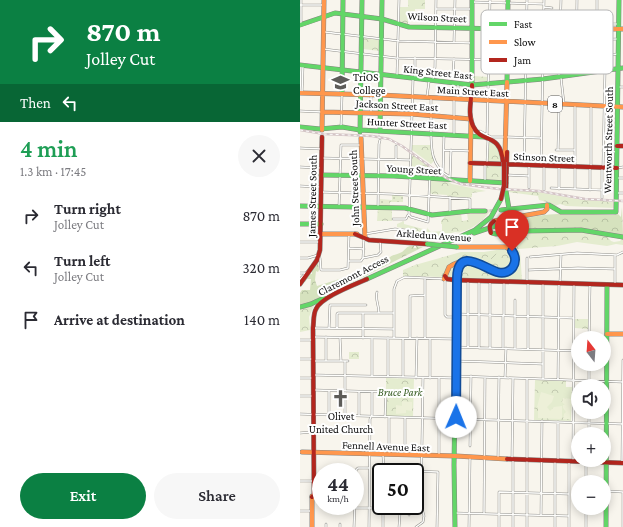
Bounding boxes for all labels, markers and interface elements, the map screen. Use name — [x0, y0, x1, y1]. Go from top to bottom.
street label: Wilson Street — [407, 9, 467, 25]
legend — [481, 10, 613, 74]
icon: right — [20, 16, 72, 68]
text: 870 m — [86, 16, 160, 47]
text: Fast — [514, 18, 533, 30]
text: Slow — [514, 36, 536, 48]
text: Jolley Cut — [86, 49, 155, 69]
text: Jam — [513, 54, 531, 67]
street label: King Street East — [403, 62, 473, 83]
place label: TriOS College — [353, 71, 386, 97]
school or university icon: TriOS College — [330, 73, 350, 93]
street label: Main Street East — [437, 83, 510, 99]
street label: Wentworth Street South — [601, 86, 615, 193]
icon: left — [59, 92, 81, 114]
text: Then — [20, 95, 51, 111]
road number: 8 — [548, 96, 562, 112]
street label: Jackson Street East — [354, 97, 439, 114]
street label: Hunter Street East — [367, 115, 448, 131]
text: 4 min — [20, 135, 77, 162]
button: close — [238, 135, 280, 177]
street label: John Street South — [347, 149, 362, 227]
street label: Stinson Street — [513, 150, 575, 164]
street label: James Street South — [305, 155, 320, 238]
street label: Young Street — [386, 162, 442, 177]
text: 1.3 km · 17:45 — [20, 164, 86, 179]
text: Turn right — [54, 201, 121, 217]
icon: right — [20, 205, 42, 227]
text: 870 m — [243, 208, 280, 224]
pin — [495, 210, 529, 251]
icon: arrive — [501, 216, 523, 238]
text: Jolley Cut — [54, 217, 104, 232]
street label: Arkledun Avenue — [396, 226, 472, 244]
street label: Claremont Access — [316, 252, 390, 298]
text: Turn left — [54, 253, 110, 269]
icon: left — [20, 257, 42, 279]
text: 320 m — [242, 260, 280, 276]
text: Jolley Cut — [54, 269, 104, 284]
icon: arrive — [20, 309, 42, 331]
text: Arrive at destination — [54, 312, 185, 328]
text: 140 m — [244, 312, 280, 328]
north arrow — [571, 331, 611, 371]
map controls — [571, 331, 611, 515]
button: sound — [571, 379, 611, 419]
park label: Bruce Park — [378, 386, 423, 398]
church icon: Olivet United Church — [331, 388, 351, 408]
position arrow — [435, 396, 477, 438]
place label: Olivet United Church — [309, 410, 373, 435]
button: + — [571, 427, 611, 467]
street label: Fennell Avenue East — [342, 438, 431, 454]
speed limit sign: 50 — [372, 463, 424, 515]
button: Exit — [20, 473, 146, 519]
button: Share — [154, 473, 280, 519]
text: 44 — [327, 473, 349, 495]
button: − — [571, 475, 611, 515]
text: km/h — [327, 493, 349, 504]

